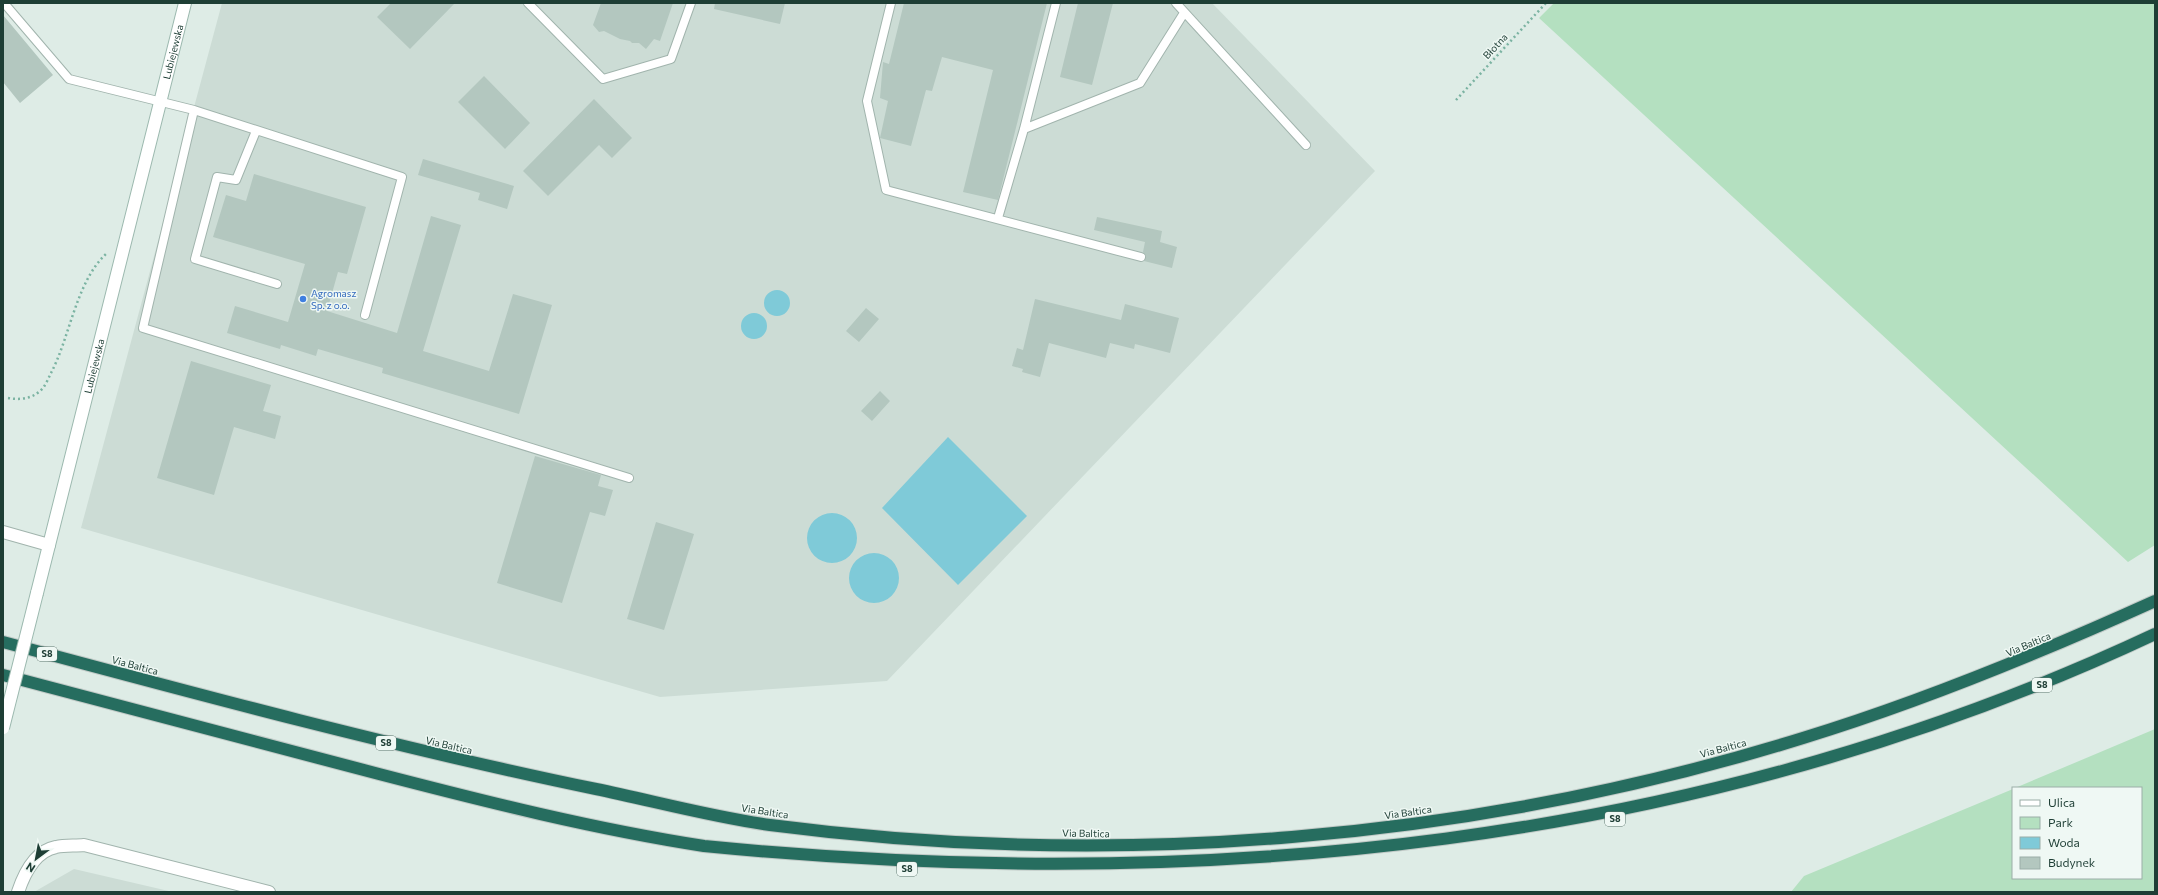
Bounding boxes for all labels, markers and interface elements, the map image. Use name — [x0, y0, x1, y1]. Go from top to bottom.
street label: Lubiejewska — [160, 23, 185, 80]
street label: Błotna — [1480, 31, 1510, 61]
place label: Agromasz Sp. z o.o. — [311, 287, 356, 311]
marker: Agromasz Sp. z o.o. — [298, 294, 308, 304]
street label: Lubiejewska — [81, 337, 107, 395]
street label: Via Baltica — [2004, 629, 2052, 659]
road number: S8 — [37, 647, 57, 661]
street label: Via Baltica — [110, 653, 160, 677]
road number: S8 — [2032, 678, 2052, 692]
street label: Via Baltica — [424, 734, 474, 756]
road number: S8 — [376, 736, 396, 750]
street label: Via Baltica — [1698, 736, 1748, 760]
legend — [2012, 787, 2142, 879]
text: Ulica — [2048, 795, 2075, 809]
street label: Via Baltica — [741, 801, 789, 821]
street label: Via Baltica — [1384, 803, 1432, 821]
road number: S8 — [1605, 812, 1625, 826]
text: Park — [2048, 815, 2074, 829]
street label: Via Baltica — [1062, 827, 1110, 839]
text: Woda — [2048, 835, 2080, 849]
north arrow — [16, 839, 56, 879]
text: Budynek — [2048, 855, 2096, 869]
text: N — [23, 860, 37, 876]
road number: S8 — [897, 862, 917, 876]

